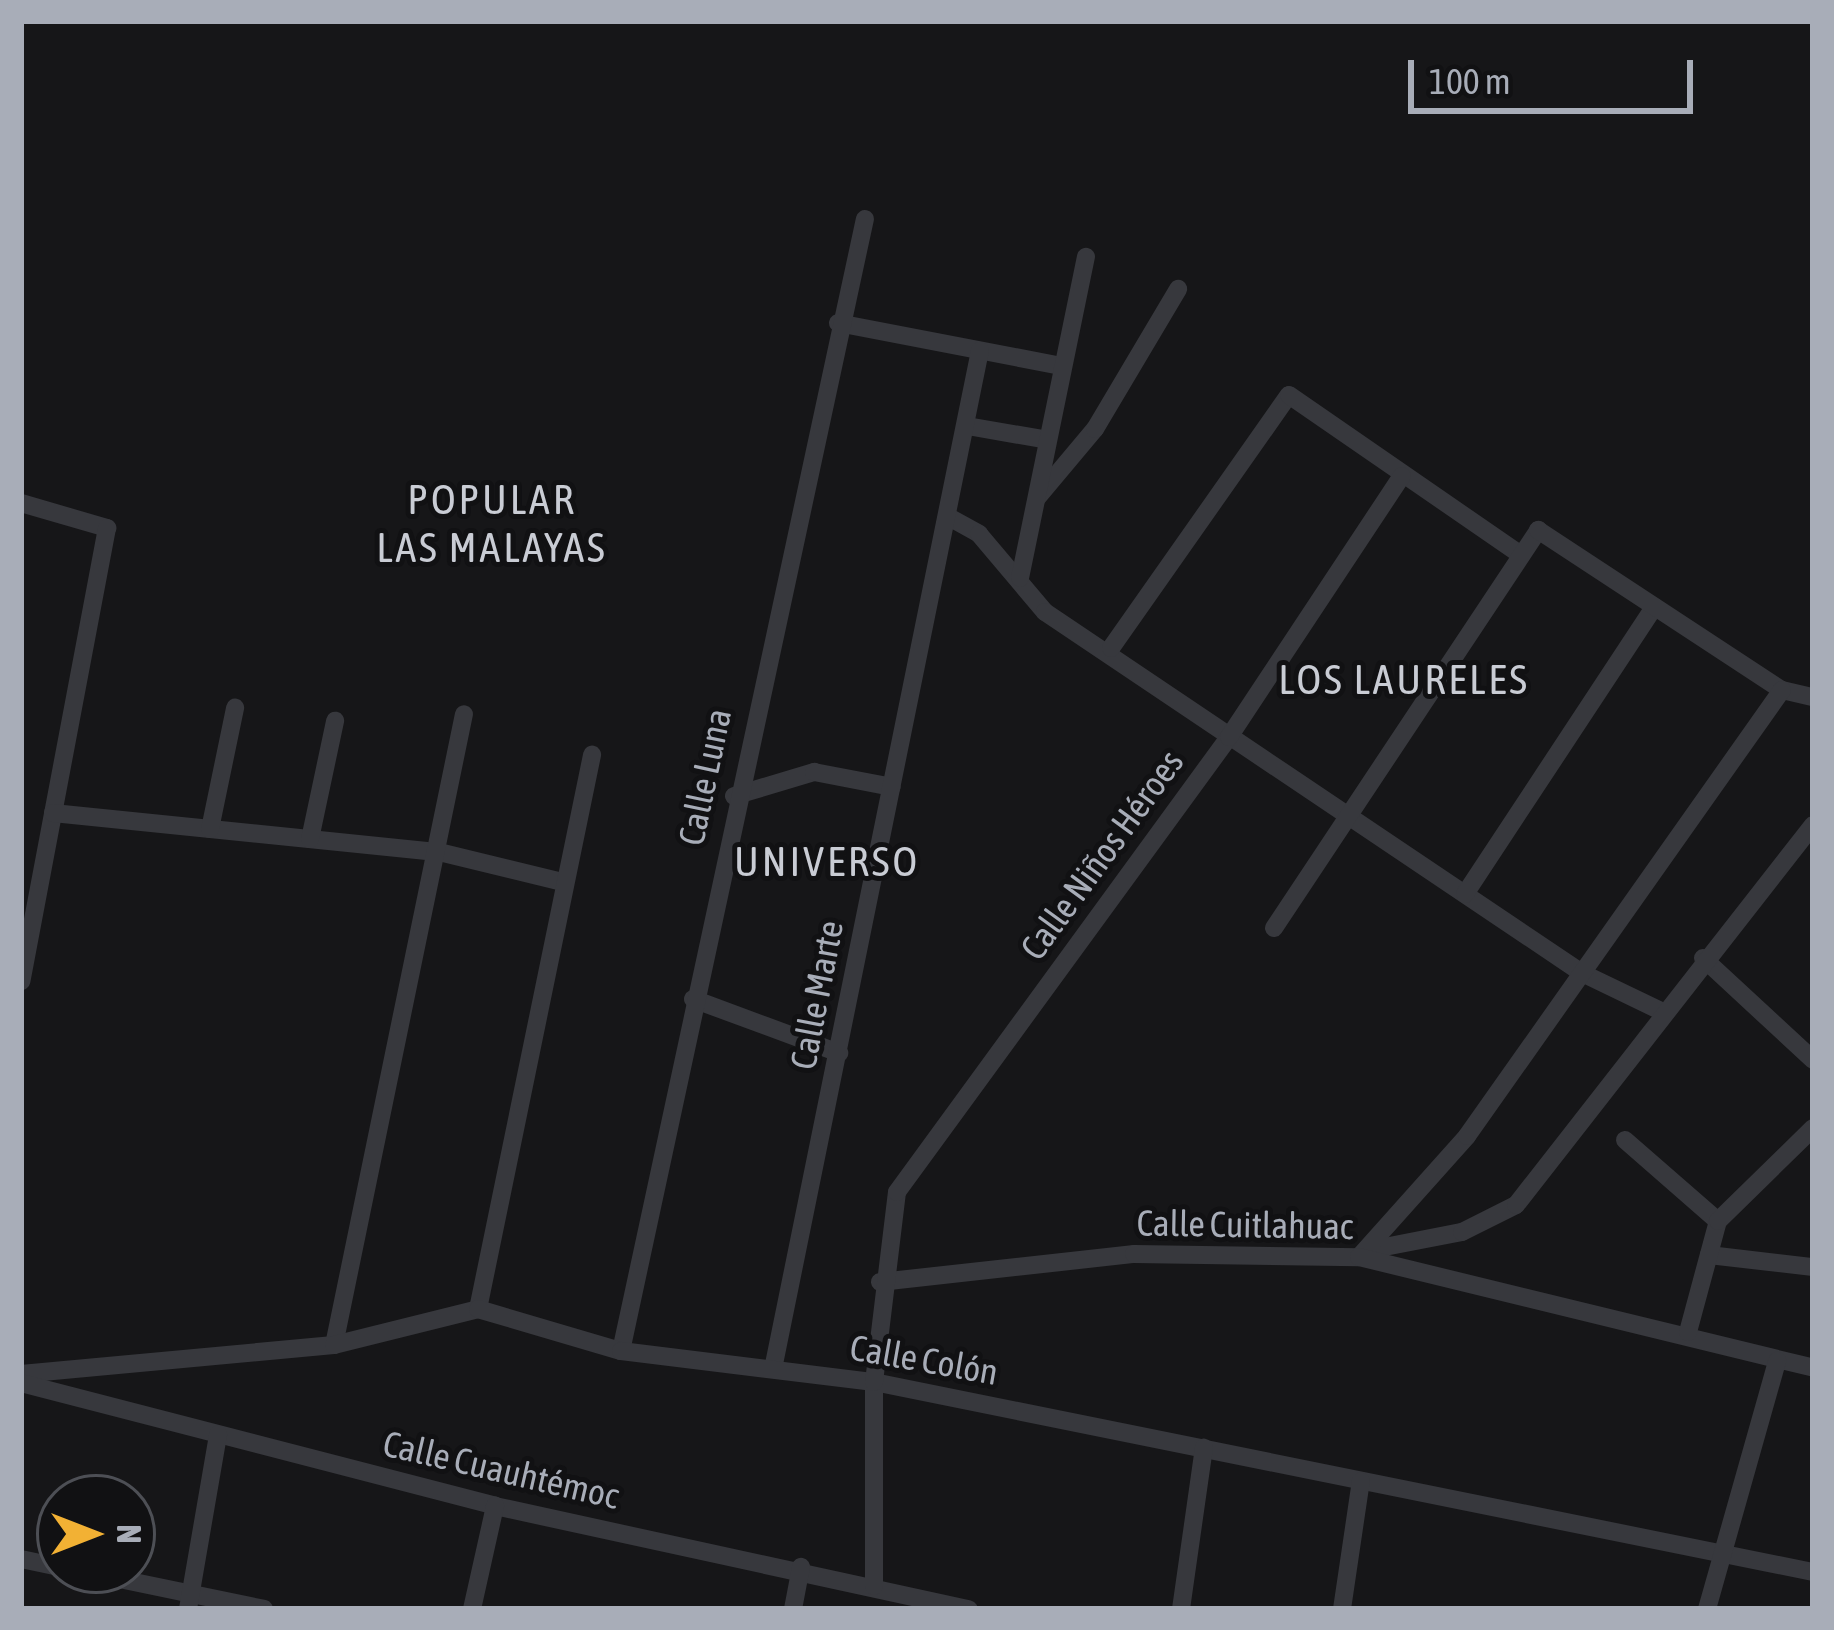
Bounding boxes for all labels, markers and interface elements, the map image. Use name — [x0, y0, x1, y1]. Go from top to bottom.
scale bar — [1414, 36, 1699, 110]
text: 100 m — [1429, 60, 1511, 102]
district label: POPULAR LAS MALAYAS — [376, 474, 608, 572]
district label: LOS LAURELES — [1278, 654, 1530, 704]
street label: Calle Luna — [669, 705, 741, 849]
street label: Calle Niños Héroes — [1012, 742, 1192, 968]
district label: UNIVERSO — [734, 836, 920, 886]
street label: Calle Marte — [781, 917, 853, 1073]
street label: Calle Cuitlahuac — [1136, 1202, 1354, 1248]
street label: Calle Colón — [847, 1326, 1001, 1394]
street label: Calle Cuauhtémoc — [379, 1422, 623, 1518]
north arrow — [36, 1474, 156, 1594]
text: N — [110, 1524, 148, 1544]

